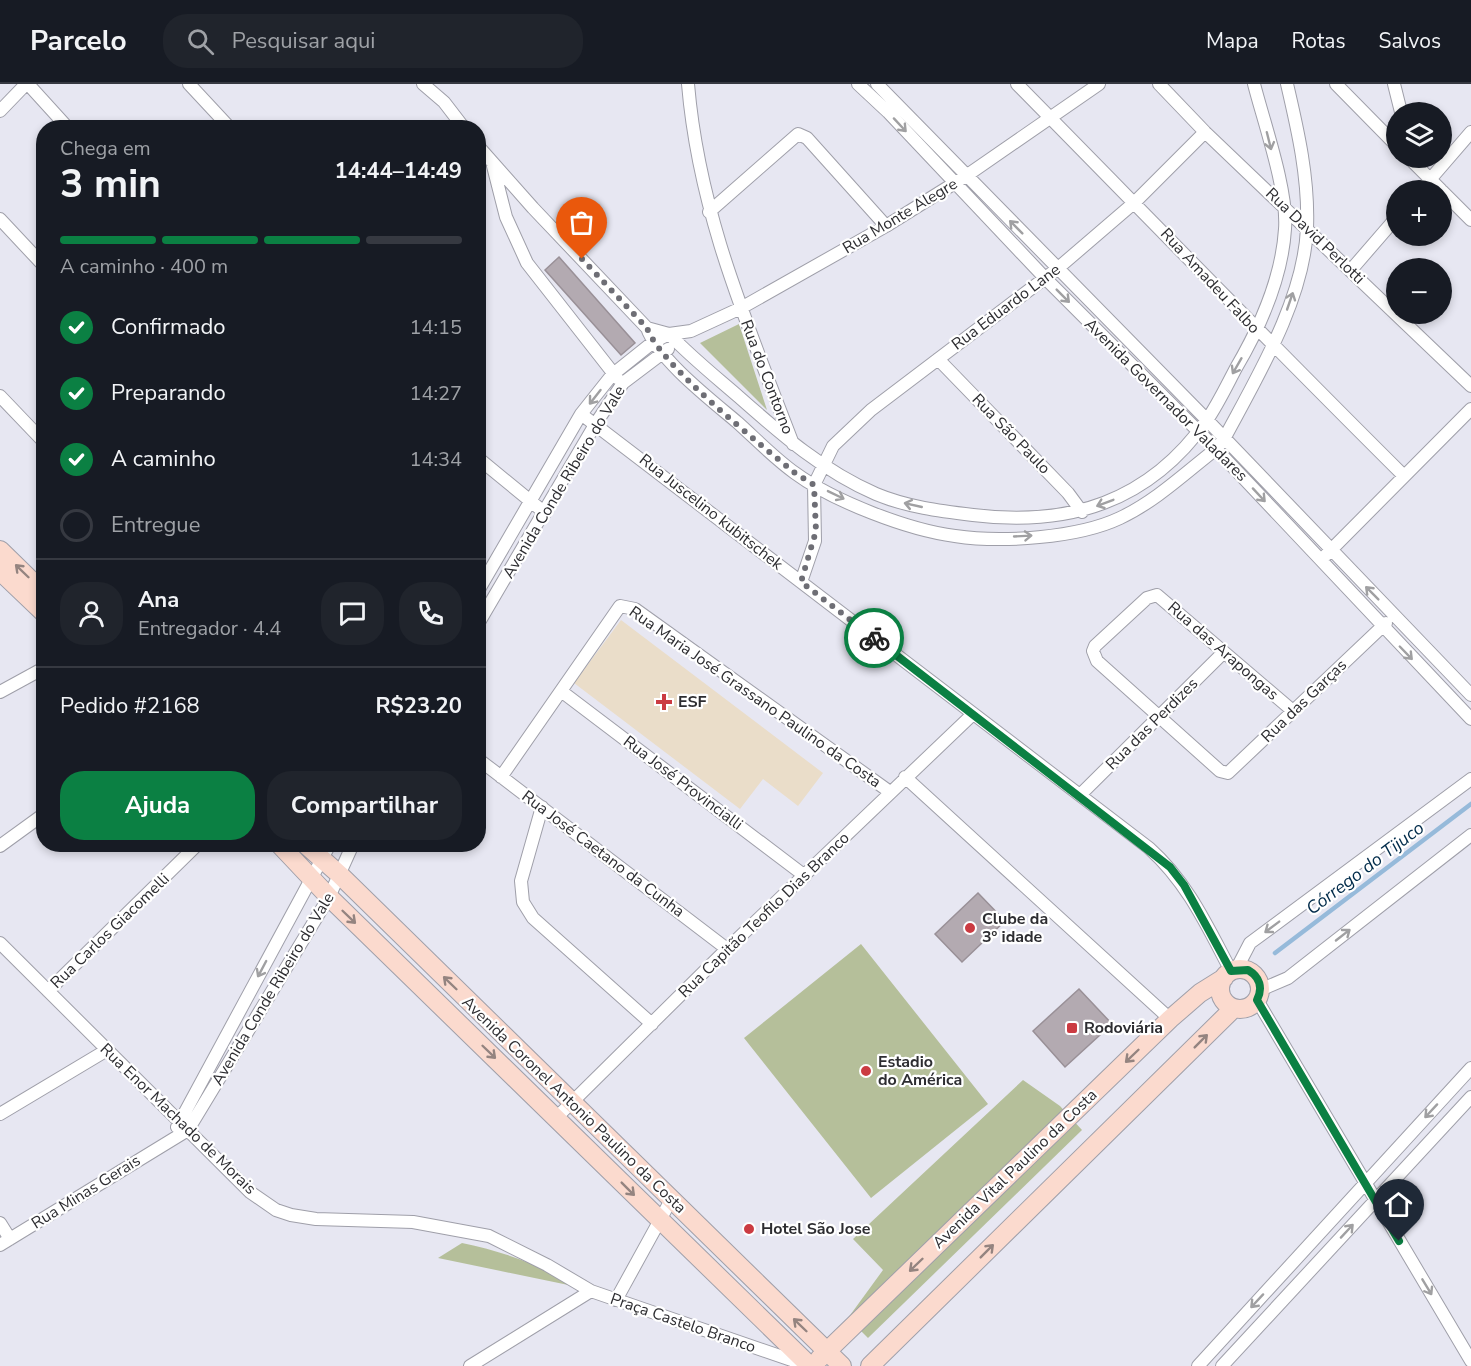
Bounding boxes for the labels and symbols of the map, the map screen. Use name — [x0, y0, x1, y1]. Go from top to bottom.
one-way arrow — [893, 117, 907, 132]
one-way arrow — [1263, 131, 1275, 150]
street label: Rua Monte Alegre — [838, 173, 962, 259]
street label: Rua David Perlotti — [1261, 183, 1369, 289]
pin — [556, 197, 607, 259]
one-way arrow — [1009, 220, 1024, 235]
street label: Rua Amadeu Falbo — [1155, 223, 1265, 339]
street label: Rua Eduardo Lane — [947, 259, 1065, 355]
one-way arrow — [1056, 289, 1070, 304]
one-way arrow — [1286, 292, 1297, 311]
street label: Avenida Governador Valadares — [1080, 314, 1252, 486]
street label: Rua do Contorno — [735, 317, 799, 437]
one-way arrow — [1231, 358, 1243, 375]
street label: Avenida Conde Ribeiro do Vale — [498, 381, 630, 583]
one-way arrow — [588, 389, 601, 405]
street label: Rua São Paulo — [967, 389, 1055, 479]
street label: Rua Juscelino kubitschek — [635, 449, 788, 576]
one-way arrow — [1251, 488, 1266, 503]
one-way arrow — [826, 490, 844, 502]
one-way arrow — [1096, 498, 1114, 509]
one-way arrow — [903, 499, 922, 511]
one-way arrow — [1013, 531, 1033, 542]
one-way arrow — [14, 564, 29, 579]
one-way arrow — [1365, 585, 1379, 600]
street label: Rua das Arapongas — [1163, 597, 1283, 705]
street label: Rua Maria José Grassano Paulino da Costa — [625, 601, 885, 793]
courier — [844, 608, 904, 668]
one-way arrow — [1399, 645, 1414, 660]
street label: Rua das Garças — [1256, 654, 1352, 748]
street label: Rua das Perdizes — [1101, 673, 1203, 775]
place label: ESF — [678, 691, 706, 713]
marker: ESF — [655, 693, 673, 711]
street label: Rua José Provincialli — [619, 731, 747, 835]
street label: Rua José Caetano da Cunha — [517, 785, 689, 923]
water label: Córrego do Tijuco — [1301, 816, 1429, 920]
street label: Rua Capitão Teofilo Dias Branco — [674, 827, 854, 1003]
street label: Rua Carlos Giacomelli — [46, 868, 174, 994]
street label: Avenida Conde Ribeiro do Vale — [207, 888, 339, 1090]
place label: Clube da 3º idade — [982, 908, 1048, 948]
one-way arrow — [342, 909, 357, 924]
marker: Clube da 3º idade — [963, 921, 977, 935]
one-way arrow — [1265, 921, 1281, 933]
one-way arrow — [1335, 928, 1351, 941]
one-way arrow — [256, 960, 268, 977]
one-way arrow — [443, 976, 458, 991]
street label: Avenida Coronel Antonio Paulino da Costa — [457, 991, 691, 1219]
place label: Rodoviária — [1084, 1017, 1163, 1039]
marker: Rodoviária — [1065, 1021, 1079, 1035]
one-way arrow — [1193, 1033, 1208, 1048]
street label: Rua Enor Machado de Morais — [95, 1039, 261, 1199]
one-way arrow — [482, 1045, 497, 1059]
one-way arrow — [1124, 1049, 1139, 1064]
place label: Estadio do América — [878, 1051, 962, 1091]
marker: Estadio do América — [859, 1064, 873, 1078]
street label: Avenida Vital Paulino da Costa — [928, 1084, 1102, 1254]
one-way arrow — [1424, 1104, 1439, 1119]
street label: Rua Minas Gerais — [27, 1150, 145, 1234]
pin — [1373, 1179, 1424, 1241]
one-way arrow — [621, 1181, 636, 1196]
place label: Hotel São Jose — [761, 1218, 871, 1240]
marker: Hotel São Jose — [742, 1222, 756, 1236]
one-way arrow — [1340, 1223, 1354, 1238]
one-way arrow — [979, 1244, 994, 1259]
one-way arrow — [909, 1258, 924, 1272]
one-way arrow — [1421, 1278, 1433, 1295]
street label: Praça Castelo Branco — [607, 1288, 759, 1358]
one-way arrow — [1250, 1294, 1264, 1309]
one-way arrow — [793, 1318, 808, 1332]

